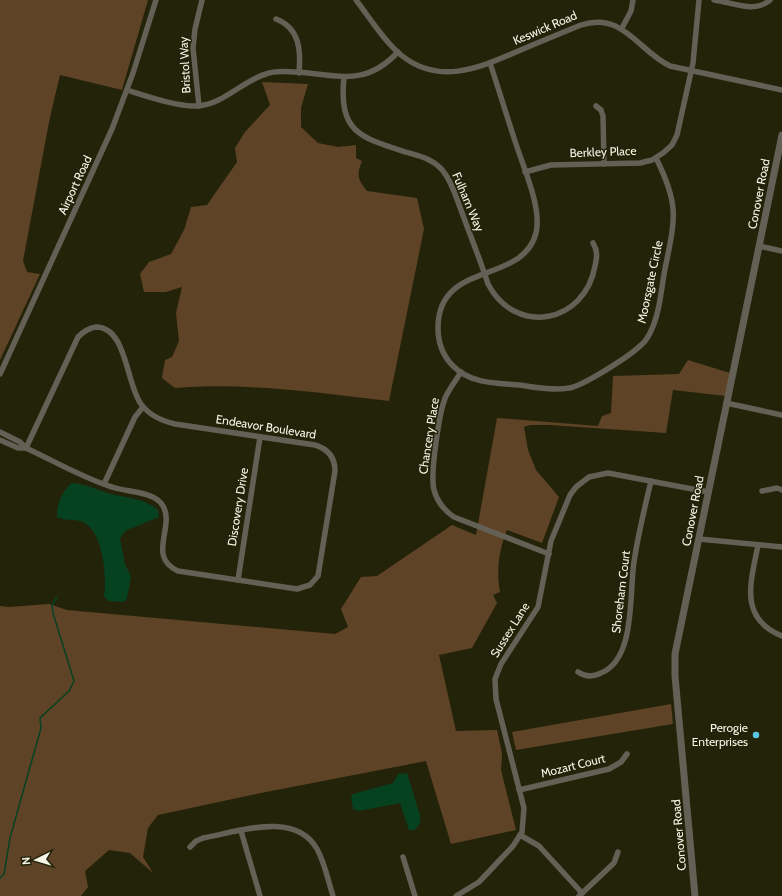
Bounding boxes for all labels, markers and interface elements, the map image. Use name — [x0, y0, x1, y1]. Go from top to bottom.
street label: Keswick Road — [510, 7, 579, 48]
street label: Bristol Way — [176, 36, 193, 94]
street label: Berkley Place — [569, 143, 637, 160]
street label: Airport Road — [54, 153, 95, 217]
street label: Conover Road — [744, 157, 773, 230]
street label: Fulham Way — [449, 170, 488, 234]
street label: Moorsgate Circle — [633, 239, 666, 325]
street label: Chancery Place — [415, 397, 442, 475]
street label: Endeavor Boulevard — [215, 411, 317, 442]
street label: Discovery Drive — [224, 467, 251, 547]
street label: Conover Road — [678, 474, 707, 547]
street label: Shoreham Court — [608, 550, 633, 634]
street label: Sussex Lane — [487, 599, 532, 660]
place label: Perogie Enterprises — [692, 720, 748, 749]
marker: Perogie Enterprises — [751, 730, 761, 740]
street label: Mozart Court — [539, 750, 607, 781]
street label: Conover Road — [668, 799, 689, 871]
north arrow — [16, 840, 56, 880]
text: N — [19, 856, 33, 865]

